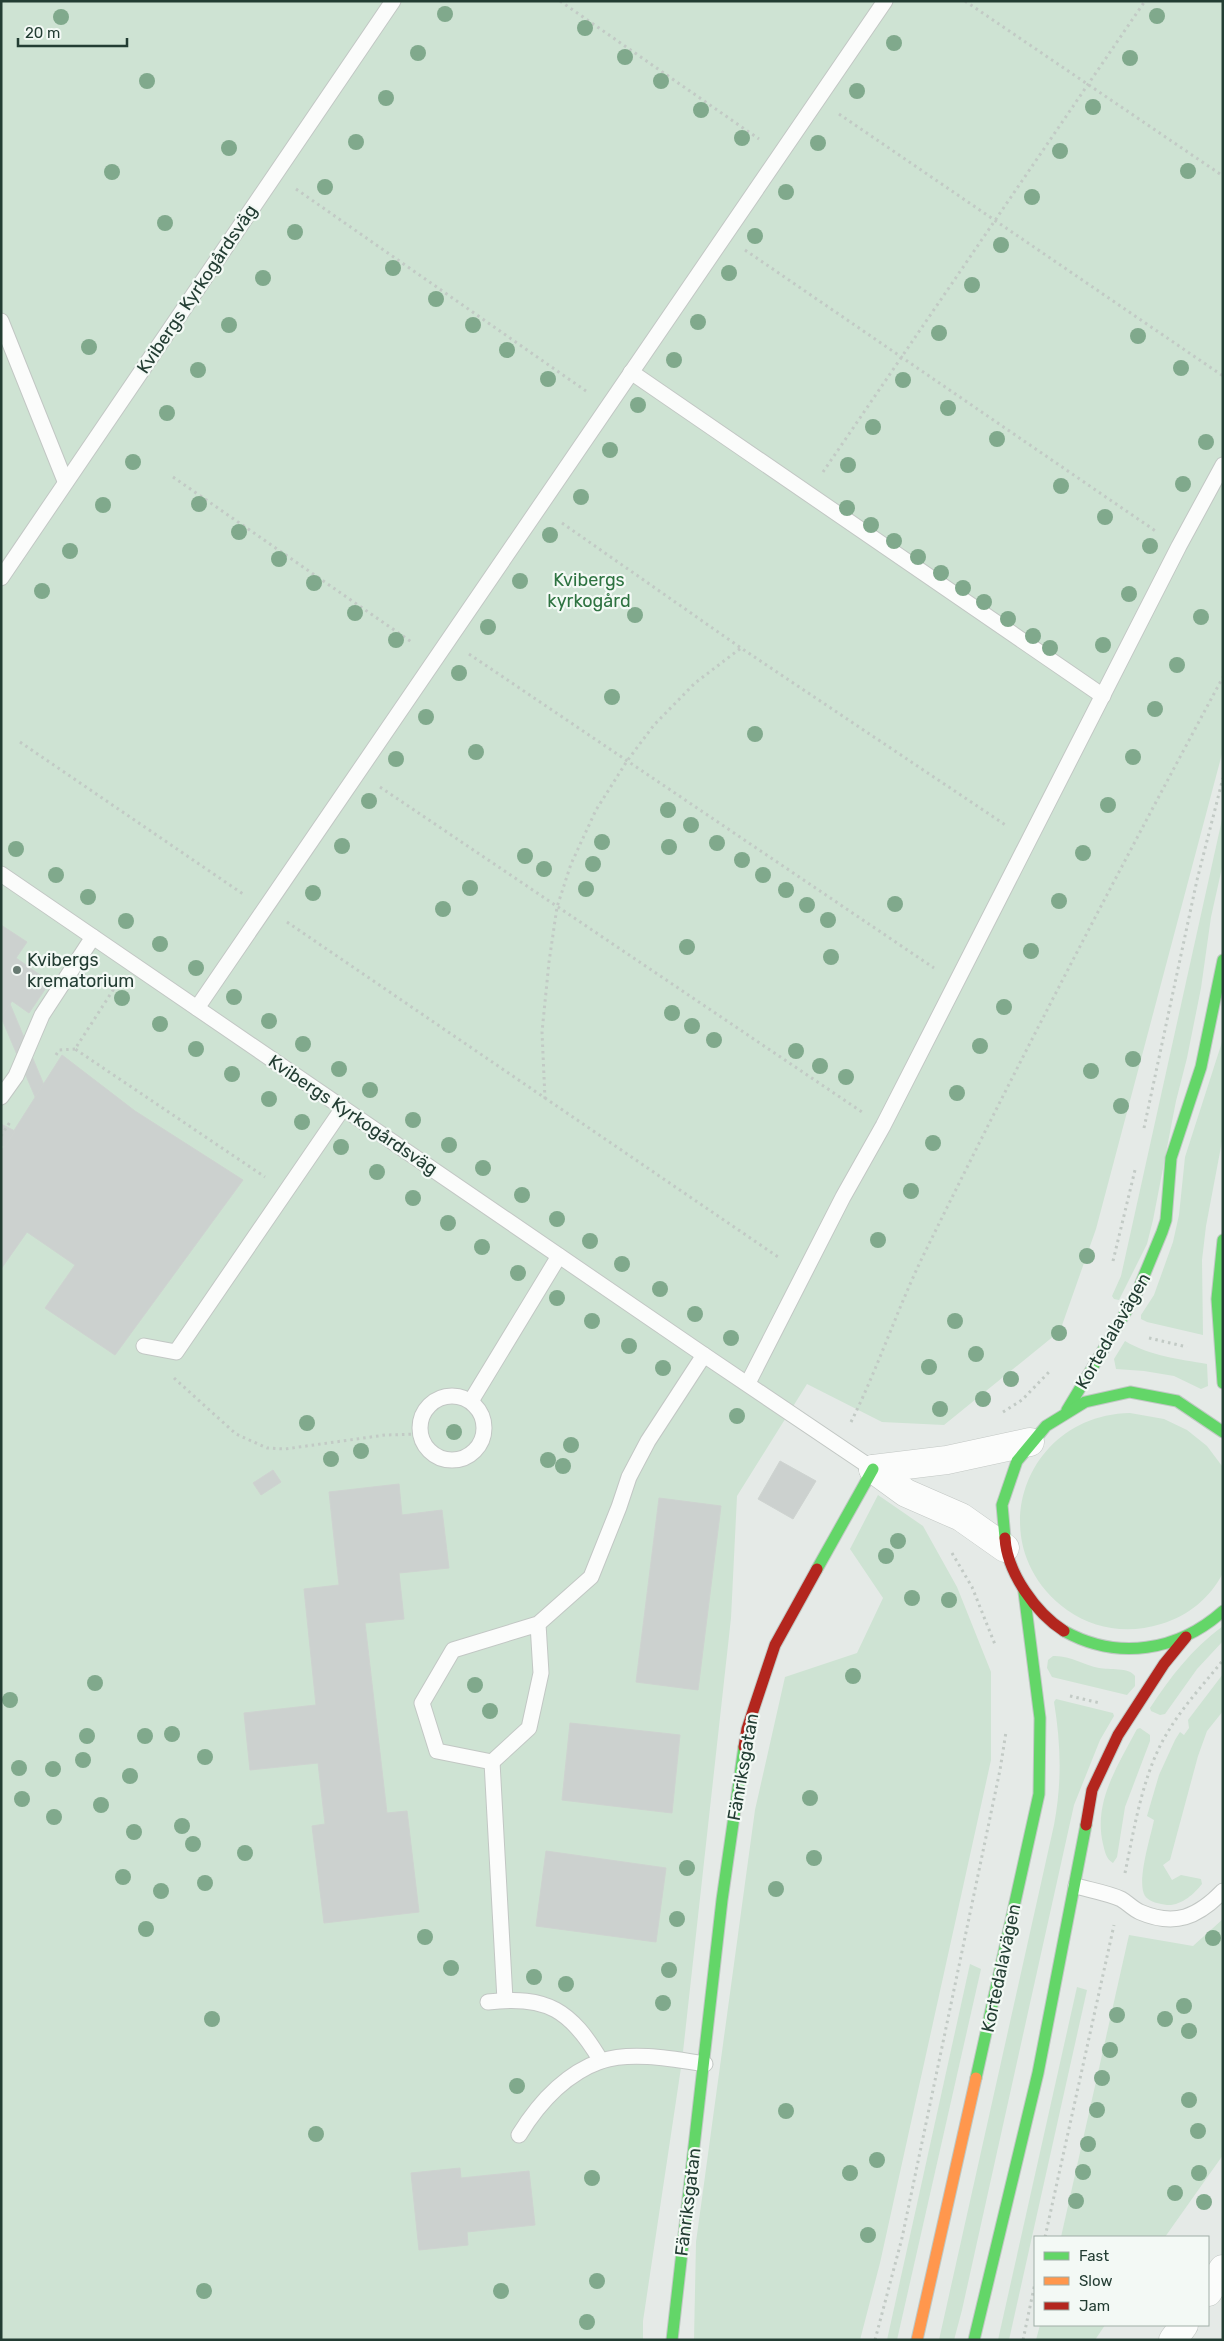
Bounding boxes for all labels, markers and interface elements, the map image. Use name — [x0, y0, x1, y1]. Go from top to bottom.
scale bar — [18, 15, 126, 47]
text: 20 m — [25, 24, 60, 42]
street label: Kvibergs Kyrkogårdsväg — [132, 200, 262, 378]
park label: Kvibergs kyrkogård — [547, 569, 631, 612]
place label: Kvibergs krematorium — [27, 949, 134, 992]
marker: Kvibergs krematorium — [11, 964, 23, 976]
street label: Kvibergs Kyrkogårdsväg — [264, 1050, 442, 1180]
street label: Kortedalavägen — [1071, 1269, 1155, 1393]
street label: Fänriksgatan — [723, 1712, 763, 1822]
street label: Kortedalavägen — [977, 1902, 1025, 2034]
street label: Fänriksgatan — [670, 2147, 706, 2257]
legend — [1034, 2236, 1209, 2326]
text: Fast — [1079, 2247, 1109, 2265]
text: Slow — [1079, 2272, 1112, 2290]
text: Jam — [1079, 2297, 1110, 2315]

